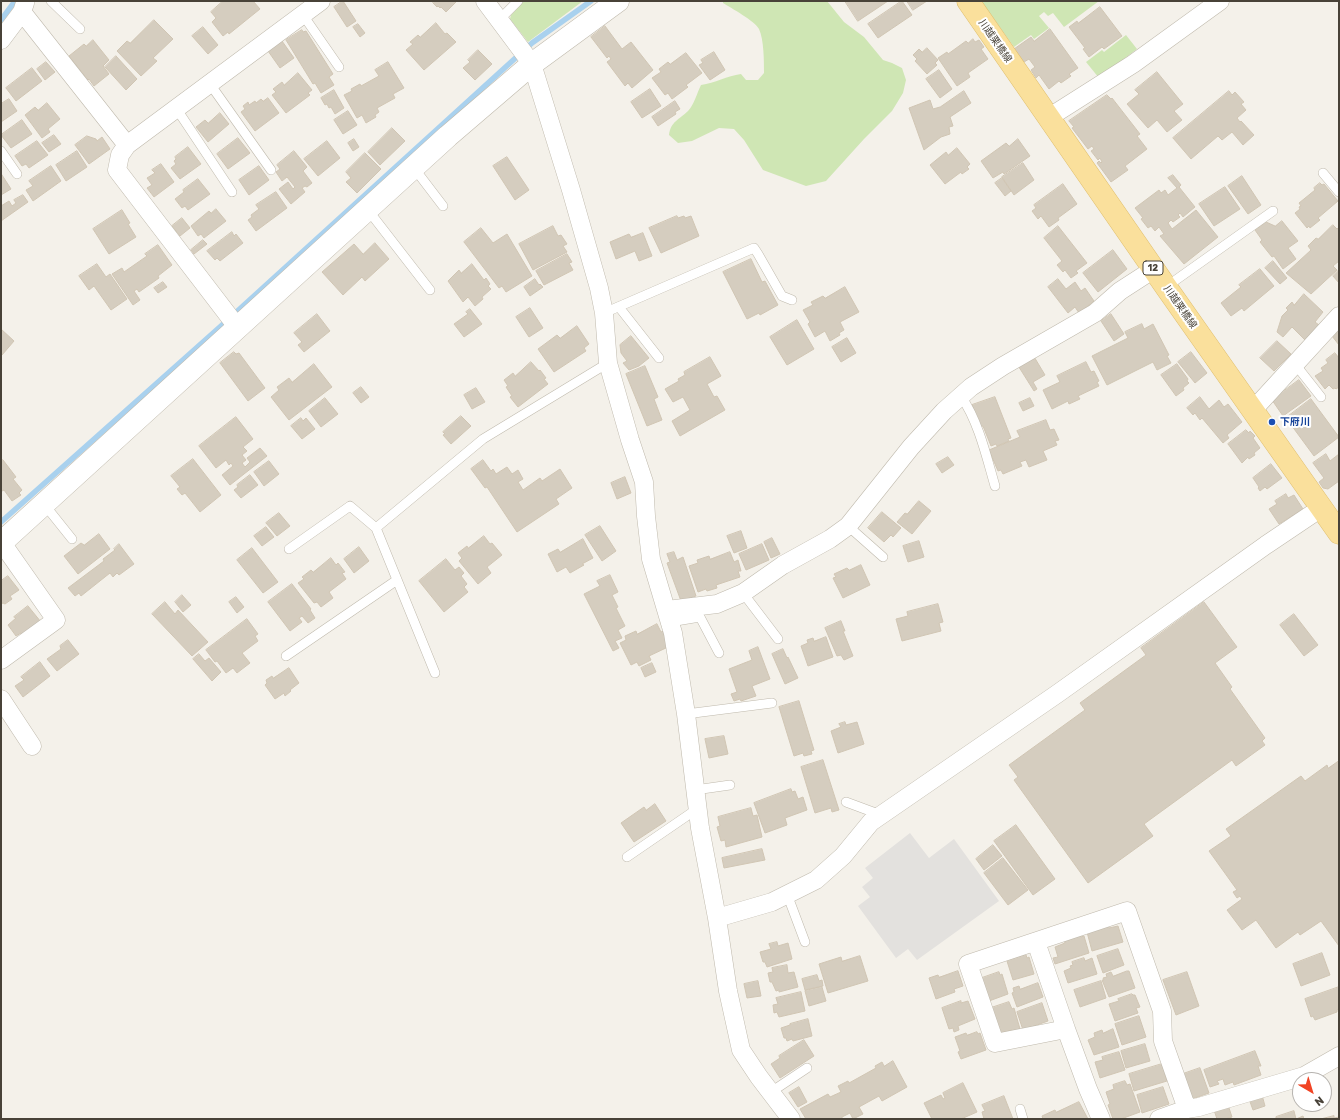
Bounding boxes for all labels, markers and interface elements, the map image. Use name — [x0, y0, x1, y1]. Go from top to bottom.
street label: 川越栗橋線 — [976, 17, 1014, 65]
road number: 12 — [1143, 261, 1163, 275]
street label: 川越栗橋線 — [1161, 283, 1199, 331]
place label: 下府川 — [1280, 416, 1310, 428]
marker: 下府川 — [1267, 417, 1277, 427]
north arrow — [1292, 1072, 1332, 1112]
text: N — [1312, 1093, 1326, 1109]

